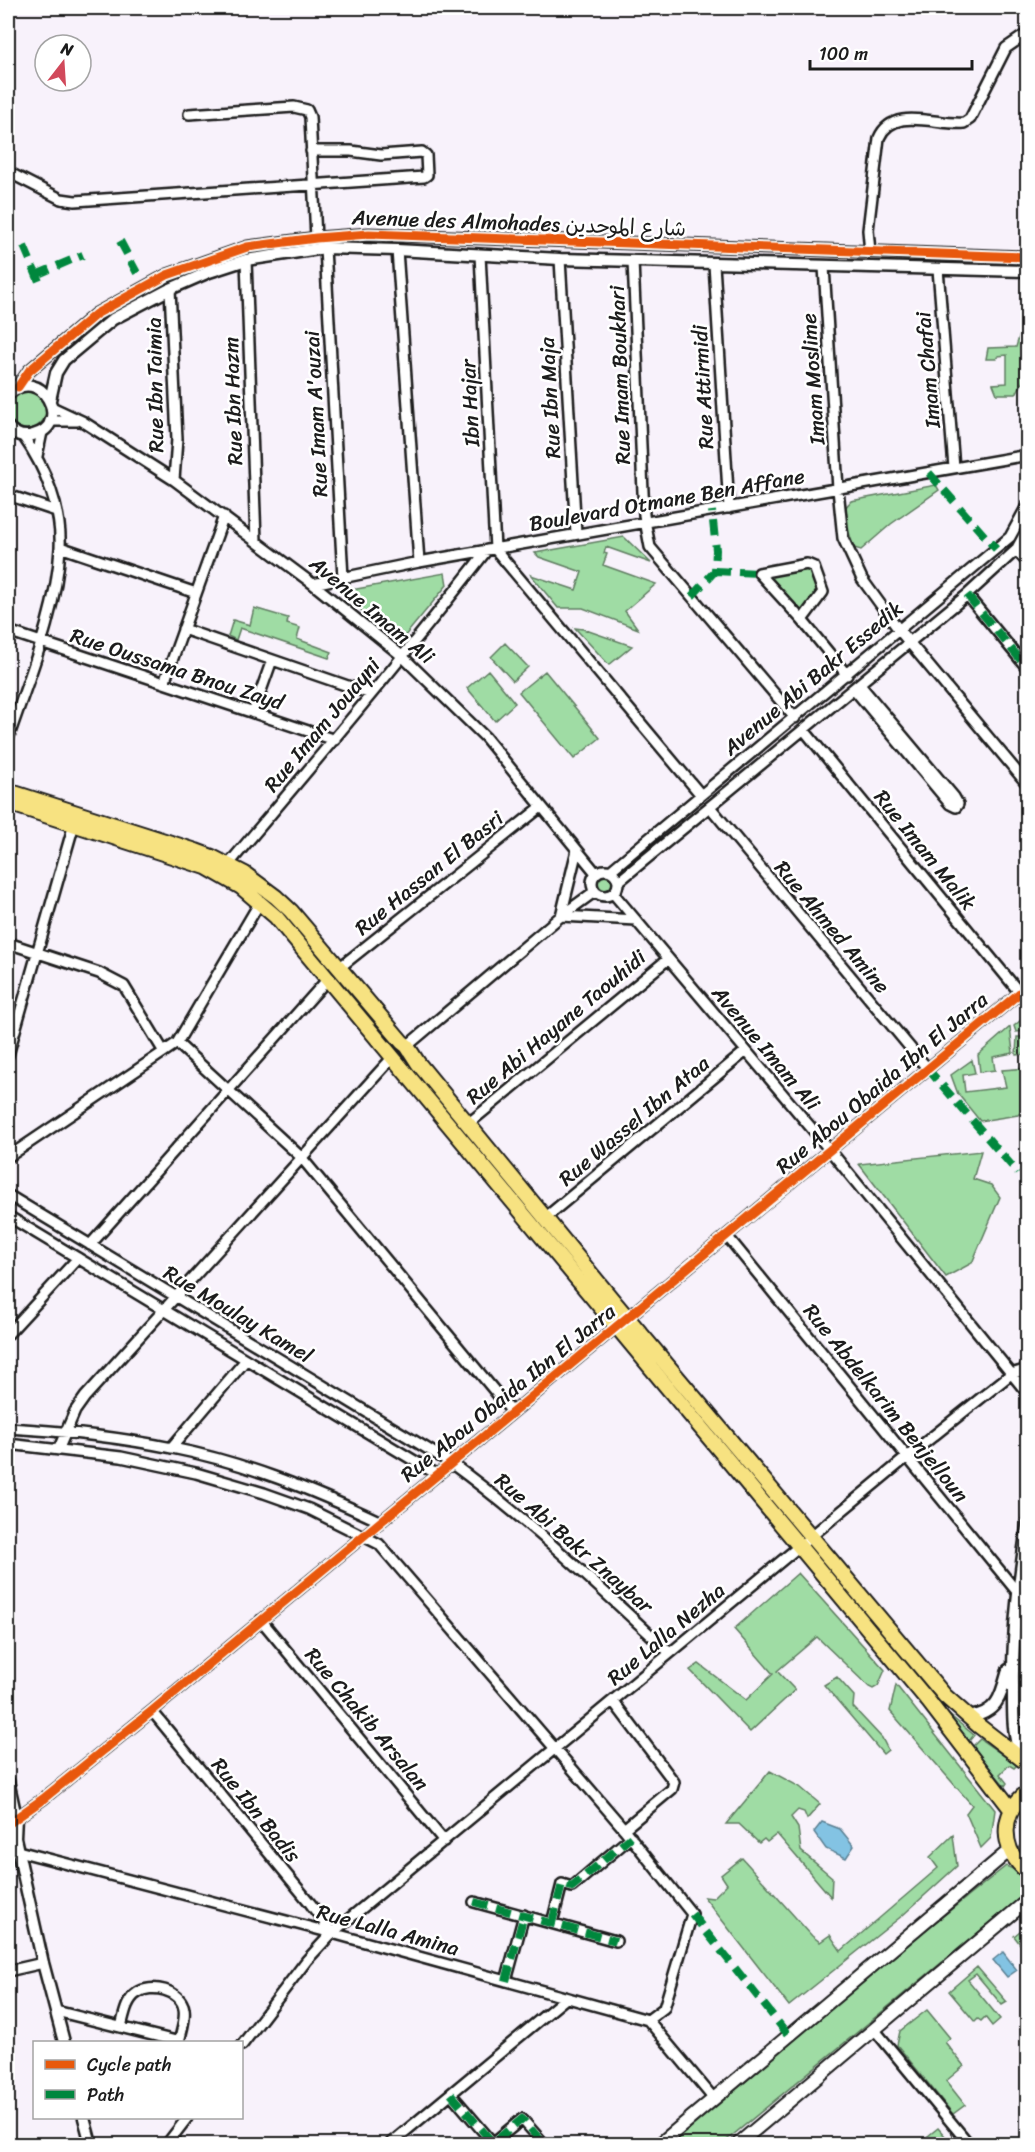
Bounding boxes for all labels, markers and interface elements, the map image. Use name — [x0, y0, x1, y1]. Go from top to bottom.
north arrow — [33, 33, 93, 93]
text: N — [57, 33, 78, 65]
scale bar — [810, 33, 972, 71]
text: 100 m — [819, 38, 868, 70]
street label: Avenue des Almohades شارع الموحدين — [350, 198, 687, 248]
street label: Rue Imam Boukhari — [598, 284, 642, 465]
street label: Imam Chafai — [904, 309, 952, 431]
street label: Imam Moslime — [789, 312, 837, 447]
street label: Rue Ibn Taimia — [135, 316, 175, 453]
street label: Rue Attirmidi — [681, 323, 725, 450]
street label: Rue Imam A'ouzai — [293, 329, 339, 498]
street label: Rue Ibn Hazm — [212, 336, 254, 466]
street label: Rue Ibn Maja — [528, 336, 572, 460]
street label: Ibn Hajar — [449, 357, 491, 449]
street label: Boulevard Otmane Ben Affane — [526, 457, 808, 543]
street label: Avenue Imam Ali — [300, 545, 444, 675]
street label: Avenue Abi Bakr Essedik — [713, 591, 912, 766]
street label: Rue Oussama Bnou Zayd — [65, 617, 290, 722]
street label: Rue Imam Jouayni — [254, 648, 391, 801]
street label: Rue Imam Malik — [864, 781, 987, 920]
street label: Rue Hassan El Basri — [346, 800, 513, 945]
street label: Rue Ahmed Amine — [764, 851, 900, 1003]
street label: Rue Abi Hayane Taouhidi — [457, 939, 656, 1114]
street label: Avenue Imam Ali — [701, 976, 831, 1120]
street label: Rue Abou Obaida Ibn El Jarra — [767, 982, 998, 1184]
street label: Rue Wassel Ibn Ataa — [550, 1046, 719, 1196]
street label: Rue Moulay Kamel — [156, 1254, 321, 1374]
street label: Rue Abou Obaida Ibn El Jarra — [392, 1293, 625, 1492]
street label: Rue Abdelkarim Benjelloun — [793, 1295, 979, 1511]
street label: Rue Abi Bakr Znaybar — [486, 1463, 663, 1624]
street label: Rue Lalla Nezha — [598, 1572, 734, 1695]
street label: Rue Chakib Arsalan — [295, 1638, 439, 1800]
street label: Rue Ibn Badis — [201, 1749, 311, 1872]
street label: Rue Lalla Amina — [313, 1893, 464, 1967]
legend — [33, 2041, 243, 2119]
text: Cycle path — [87, 2049, 171, 2081]
text: Path — [87, 2079, 124, 2111]

